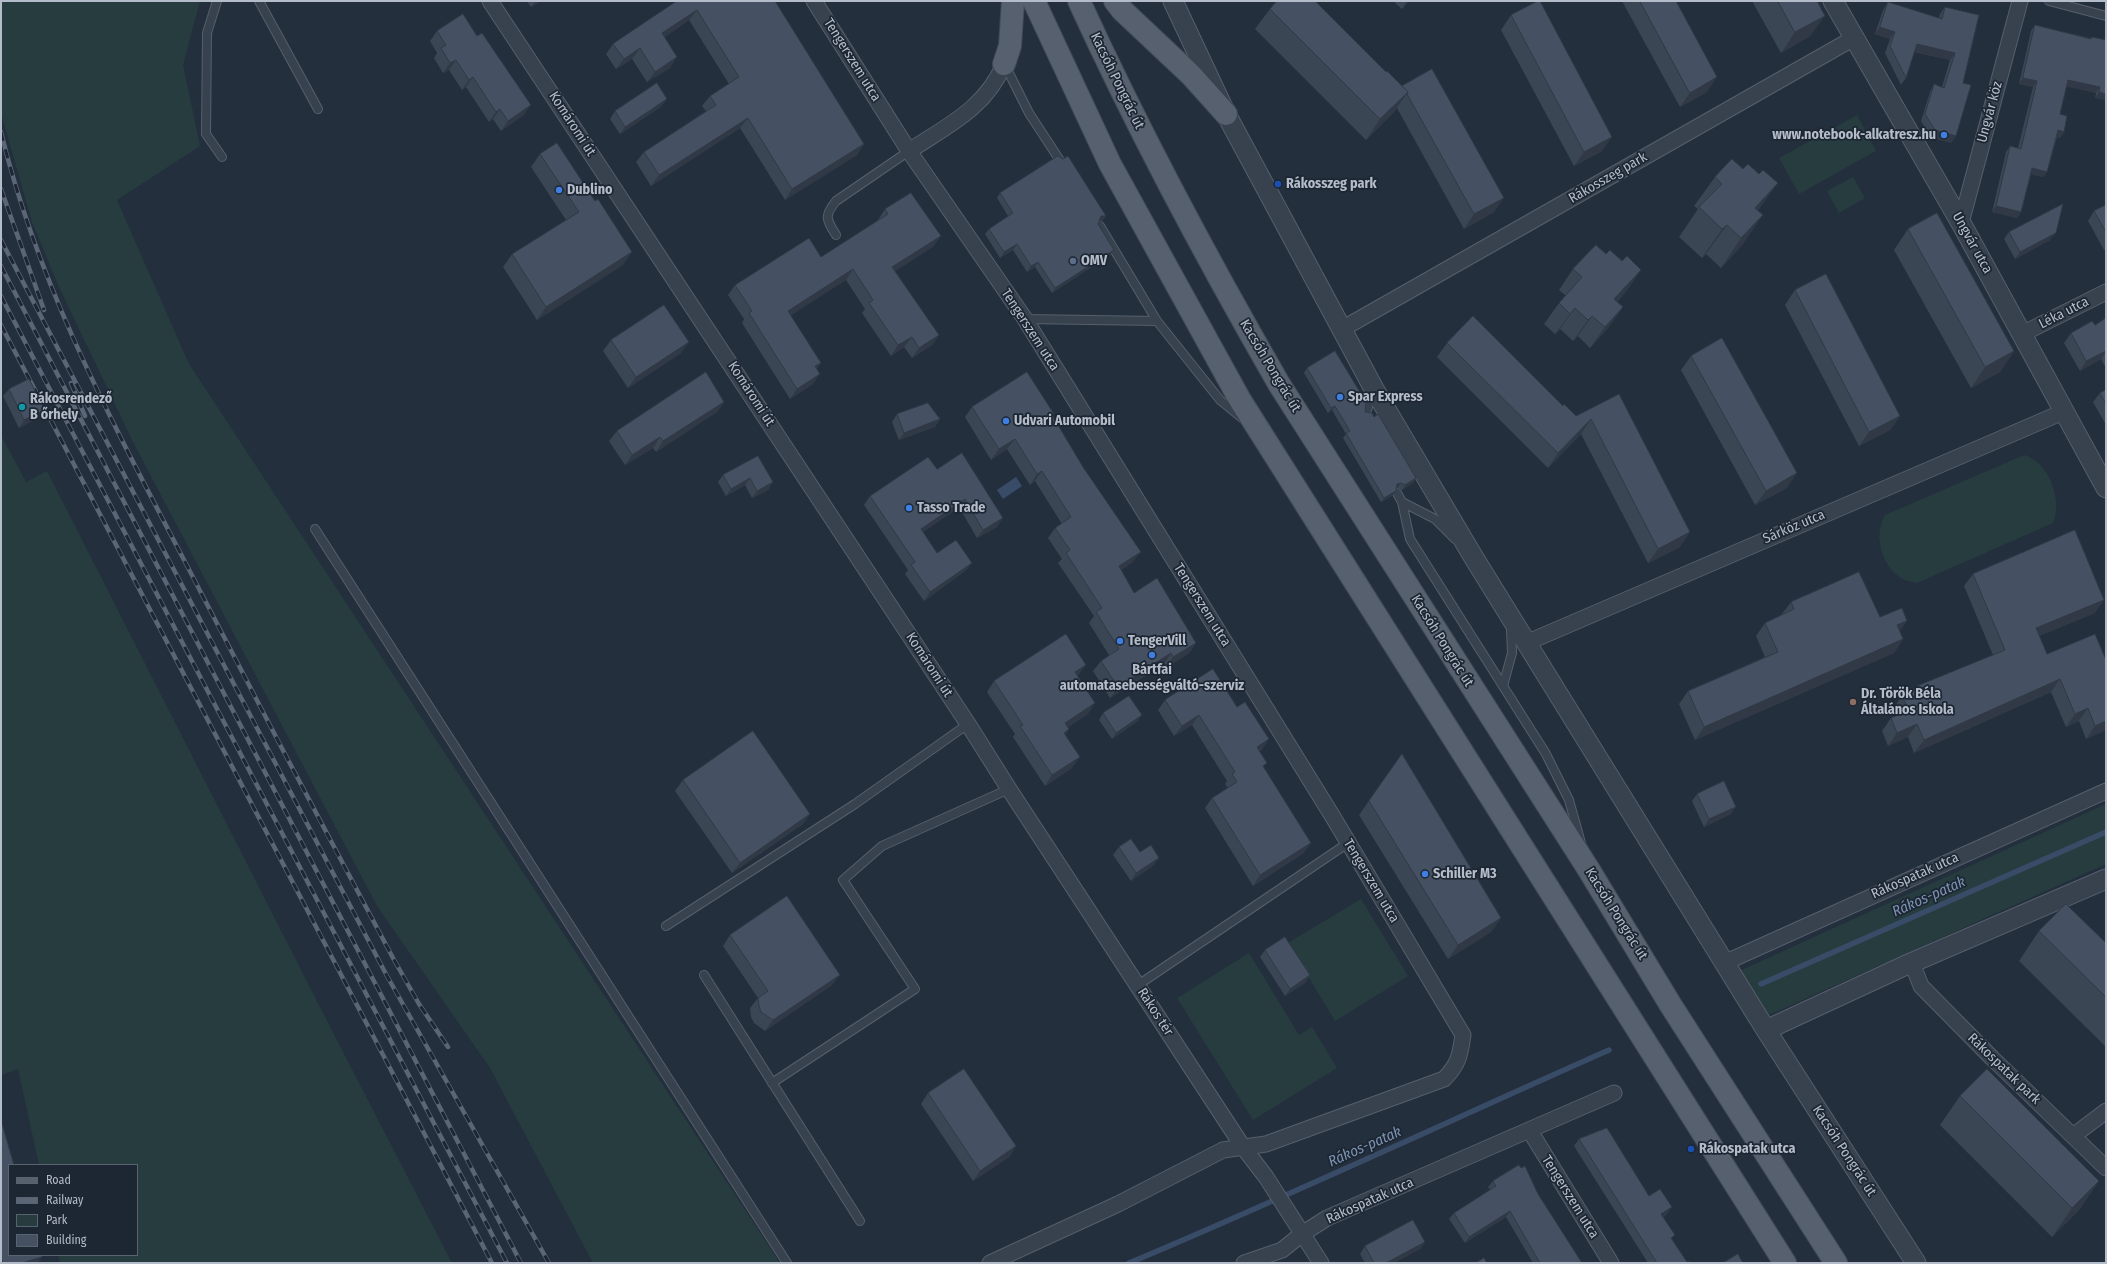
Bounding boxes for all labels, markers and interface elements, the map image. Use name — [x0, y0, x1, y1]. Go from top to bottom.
street label: Tengerszem utca — [820, 15, 884, 105]
street label: Kacsóh Pongrác út — [1086, 30, 1148, 132]
street label: Ungvár köz — [1974, 80, 2006, 144]
street label: Komáromi út — [545, 89, 599, 159]
place label: www.notebook-alkatresz.hu — [1772, 127, 1936, 143]
marker: www.notebook-alkatresz.hu — [1939, 130, 1949, 140]
street label: Rákosszeg park — [1566, 149, 1650, 207]
place label: Rákosszeg park — [1286, 176, 1377, 192]
marker: Rákosszeg park — [1273, 179, 1283, 189]
place label: Dublino — [567, 182, 612, 198]
marker: Dublino — [554, 185, 564, 195]
street label: Ungvár utca — [1948, 209, 1996, 277]
place label: OMV — [1081, 253, 1107, 269]
marker: OMV — [1068, 256, 1078, 266]
street label: Tengerszem utca — [997, 286, 1063, 374]
street label: Léka utca — [2036, 293, 2092, 333]
street label: Kacsóh Pongrác út — [1236, 317, 1304, 415]
street label: Komáromi út — [724, 359, 778, 429]
place label: Spar Express — [1348, 389, 1423, 405]
place label: Rákosrendező B őrhely — [30, 391, 112, 424]
marker: Spar Express — [1335, 392, 1345, 402]
marker: Rákosrendező B őrhely — [17, 402, 27, 412]
place label: Udvari Automobil — [1014, 413, 1115, 429]
marker: Udvari Automobil — [1001, 416, 1011, 426]
place label: Tasso Trade — [917, 500, 985, 516]
marker: Tasso Trade — [904, 503, 914, 513]
street label: Sárköz utca — [1761, 506, 1827, 548]
street label: Tengerszem utca — [1170, 560, 1234, 650]
street label: Kacsóh Pongrác út — [1407, 592, 1477, 690]
street label: Komáromi út — [902, 630, 956, 700]
place label: TengerVill — [1128, 633, 1186, 649]
marker: TengerVill — [1115, 636, 1125, 646]
marker: Bártfai automatasebességváltó-szerviz — [1147, 650, 1157, 660]
place label: Bártfai automatasebességváltó-szerviz — [1060, 662, 1244, 694]
place label: Dr. Török Béla Általános Iskola — [1861, 686, 1954, 718]
marker: Dr. Török Béla Általános Iskola — [1848, 697, 1858, 707]
street label: Tengerszem utca — [1339, 836, 1403, 926]
street label: Rákospatak utca — [1869, 849, 1961, 903]
street label: Kacsóh Pongrác út — [1581, 865, 1651, 963]
place label: Schiller M3 — [1433, 866, 1497, 882]
marker: Schiller M3 — [1420, 869, 1430, 879]
water label: Rákos-patak — [1890, 873, 1968, 921]
street label: Rákos tér — [1133, 985, 1177, 1039]
street label: Rákospatak park — [1964, 1030, 2044, 1108]
street label: Kacsóh Pongrác út — [1808, 1102, 1880, 1200]
water label: Rákos-patak — [1326, 1123, 1404, 1171]
place label: Rákospatak utca — [1699, 1141, 1795, 1157]
marker: Rákospatak utca — [1686, 1144, 1696, 1154]
street label: Tengerszem utca — [1538, 1152, 1602, 1242]
legend — [8, 1164, 138, 1256]
text: Road — [46, 1173, 71, 1187]
street label: Rákospatak utca — [1324, 1174, 1416, 1228]
text: Railway — [46, 1193, 83, 1207]
text: Park — [46, 1213, 67, 1227]
text: Building — [46, 1233, 86, 1247]

